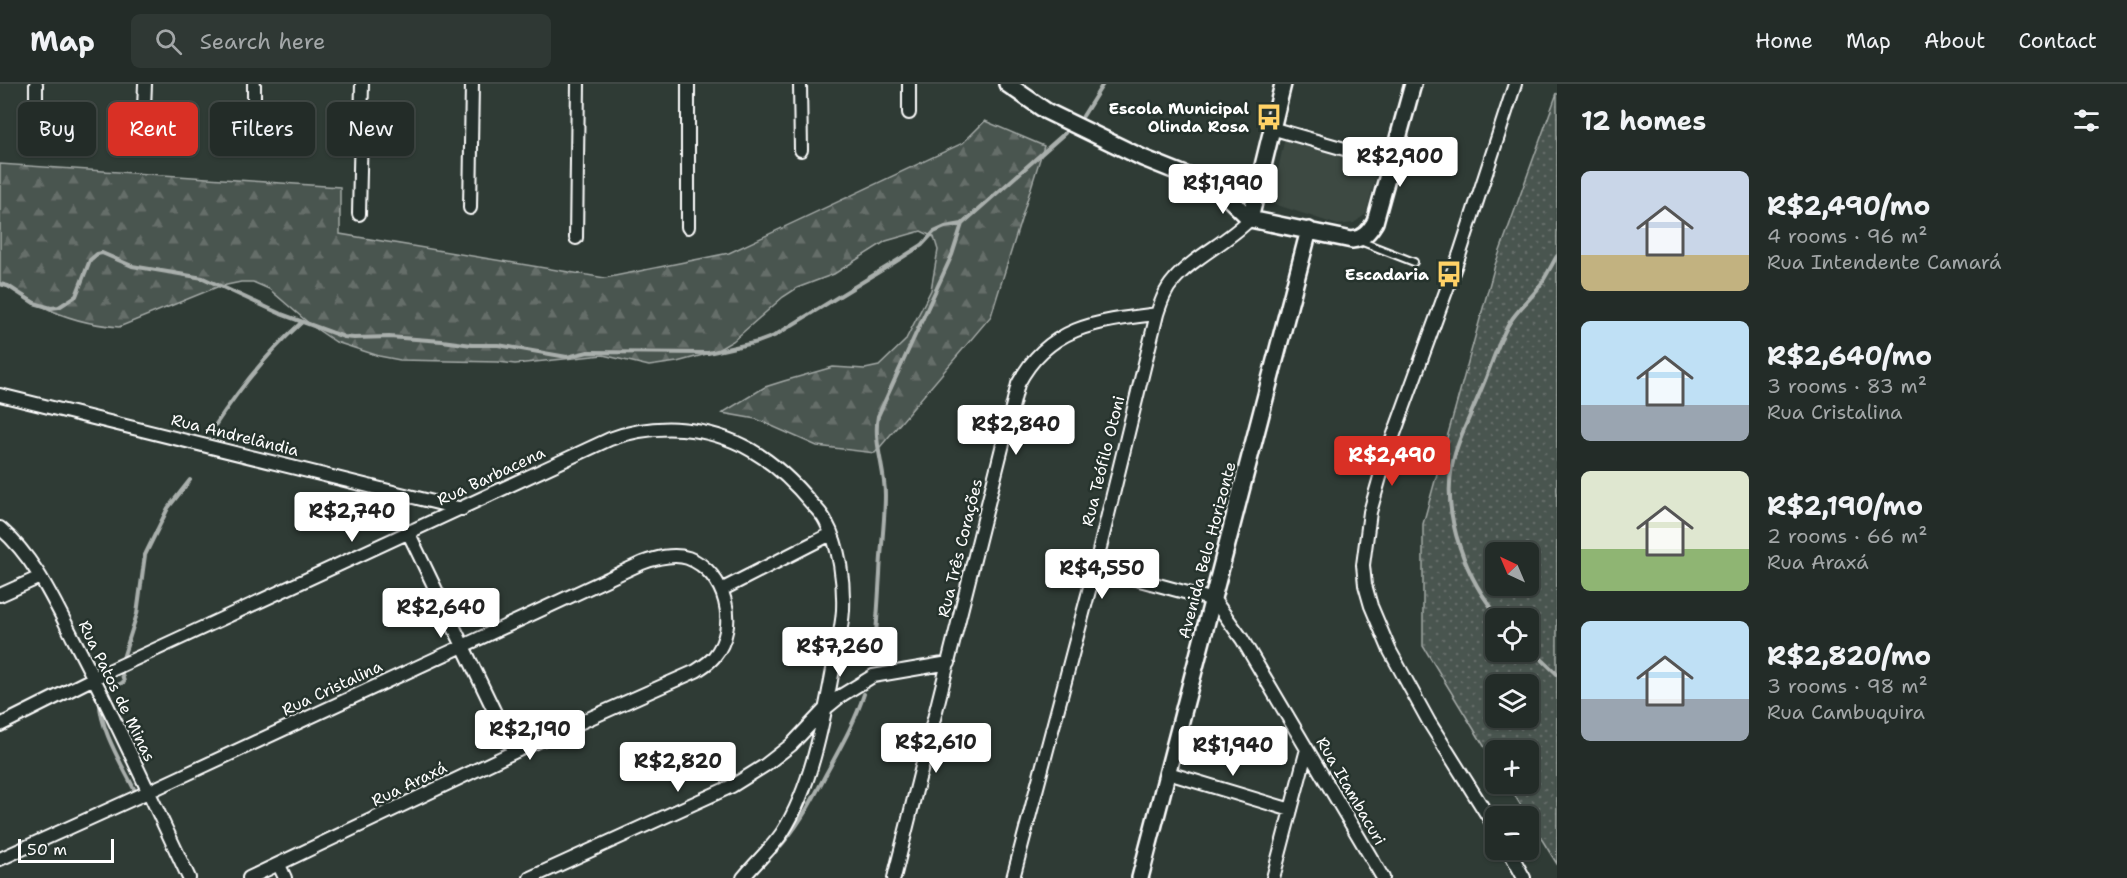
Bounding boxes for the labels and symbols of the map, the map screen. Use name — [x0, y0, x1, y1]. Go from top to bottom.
place label: Escola Municipal Olinda Rosa — [1108, 98, 1249, 137]
bus stop icon: Escola Municipal Olinda Rosa — [1254, 102, 1284, 132]
pin: R$2,900 — [1345, 137, 1455, 188]
pin: R$1,990 — [1168, 164, 1278, 215]
bus stop icon: Escadaria — [1434, 259, 1464, 289]
place label: Escadaria — [1345, 264, 1429, 285]
street label: Rua Teófilo Otoni — [1077, 394, 1129, 528]
pin: R$2,840 — [961, 405, 1071, 456]
street label: Rua Andrelândia — [169, 409, 301, 461]
pin: R$2,490 — [1337, 436, 1447, 487]
street label: Rua Barbacena — [434, 442, 548, 510]
street label: Avenida Belo Horizonte — [1173, 459, 1241, 641]
street label: Rua Três Corações — [933, 476, 987, 619]
pin: R$2,740 — [297, 492, 407, 543]
north arrow — [1485, 542, 1539, 596]
pin: R$4,550 — [1047, 549, 1157, 600]
pin: R$2,640 — [386, 588, 496, 639]
street label: Rua Patos de Minas — [74, 617, 160, 765]
pin: R$7,260 — [785, 627, 895, 678]
street label: Rua Cristalina — [278, 656, 386, 720]
pin: R$2,190 — [475, 710, 585, 761]
pin: R$2,610 — [881, 723, 991, 774]
pin: R$1,940 — [1178, 726, 1288, 777]
street label: Rua Itambacuri — [1312, 733, 1390, 849]
pin: R$2,820 — [623, 742, 733, 793]
street label: Rua Araxá — [368, 757, 450, 811]
scale bar — [18, 836, 114, 864]

